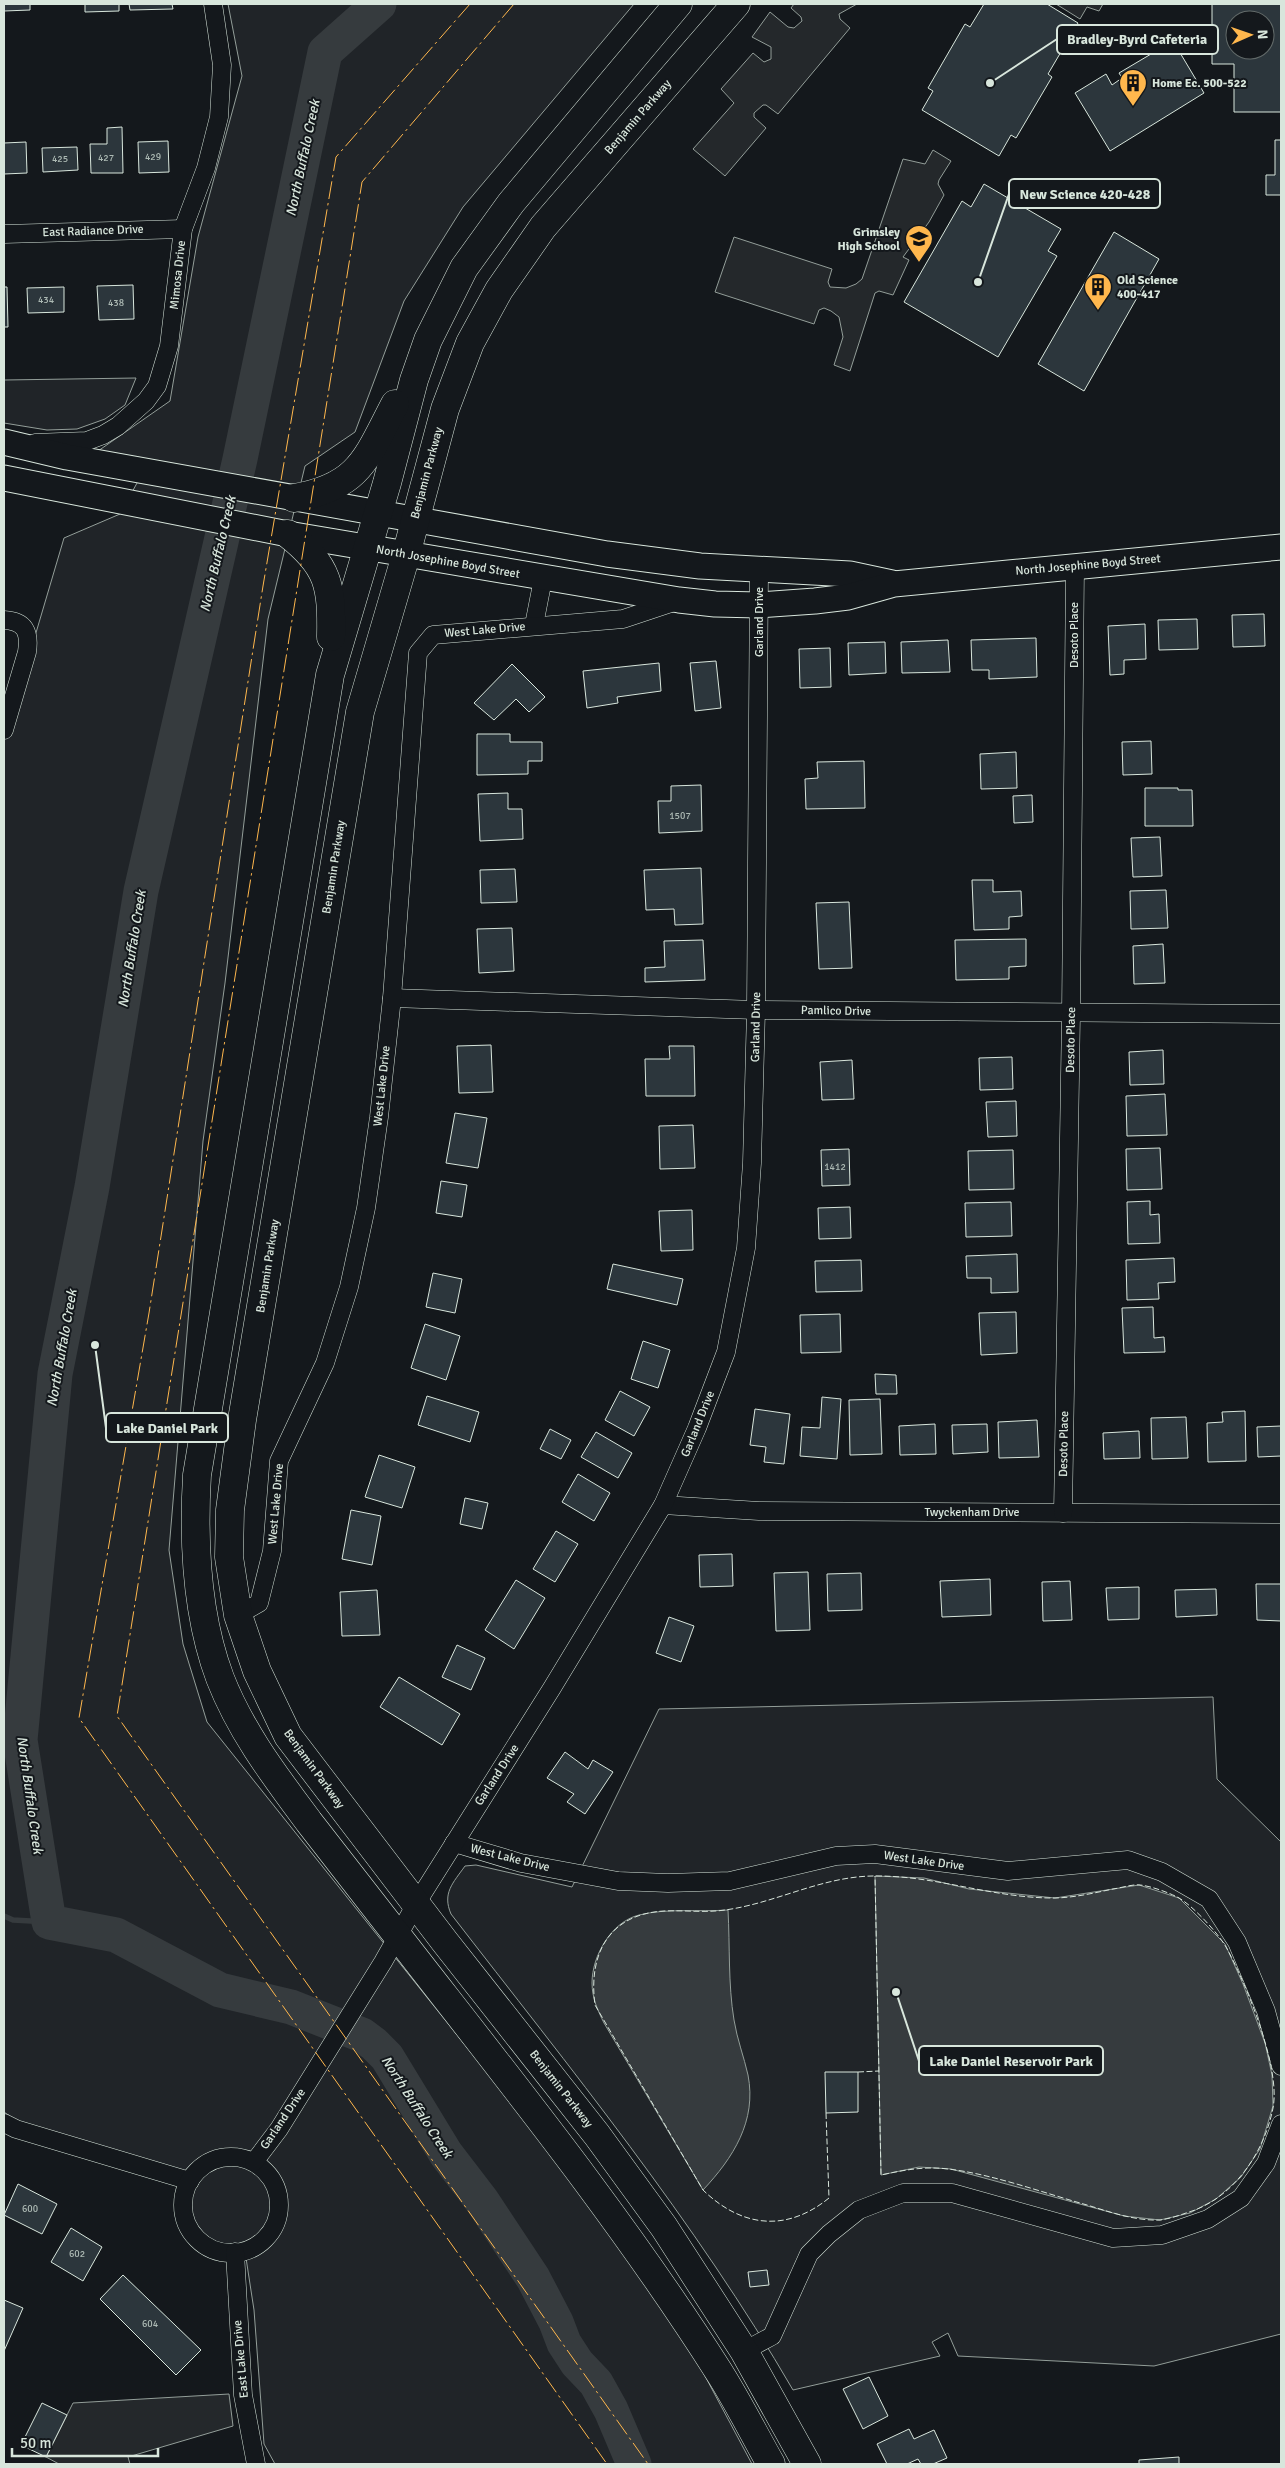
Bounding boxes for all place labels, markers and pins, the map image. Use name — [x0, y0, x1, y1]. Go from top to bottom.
callout: Bradley-Byrd Cafeteria — [1057, 25, 1218, 54]
building icon: Home Ec. 500-522 — [1118, 68, 1148, 107]
place label: Home Ec. 500-522 — [1152, 76, 1247, 91]
callout: New Science 420-428 — [1009, 179, 1160, 208]
school or university icon: Grimsley High School — [904, 224, 934, 263]
place label: Grimsley High School — [837, 225, 900, 254]
building icon: Old Science 400-417 — [1083, 272, 1113, 311]
place label: Old Science 400-417 — [1117, 273, 1178, 302]
callout: Lake Daniel Park — [106, 1413, 228, 1442]
callout: Lake Daniel Reservoir Park — [919, 2046, 1103, 2075]

